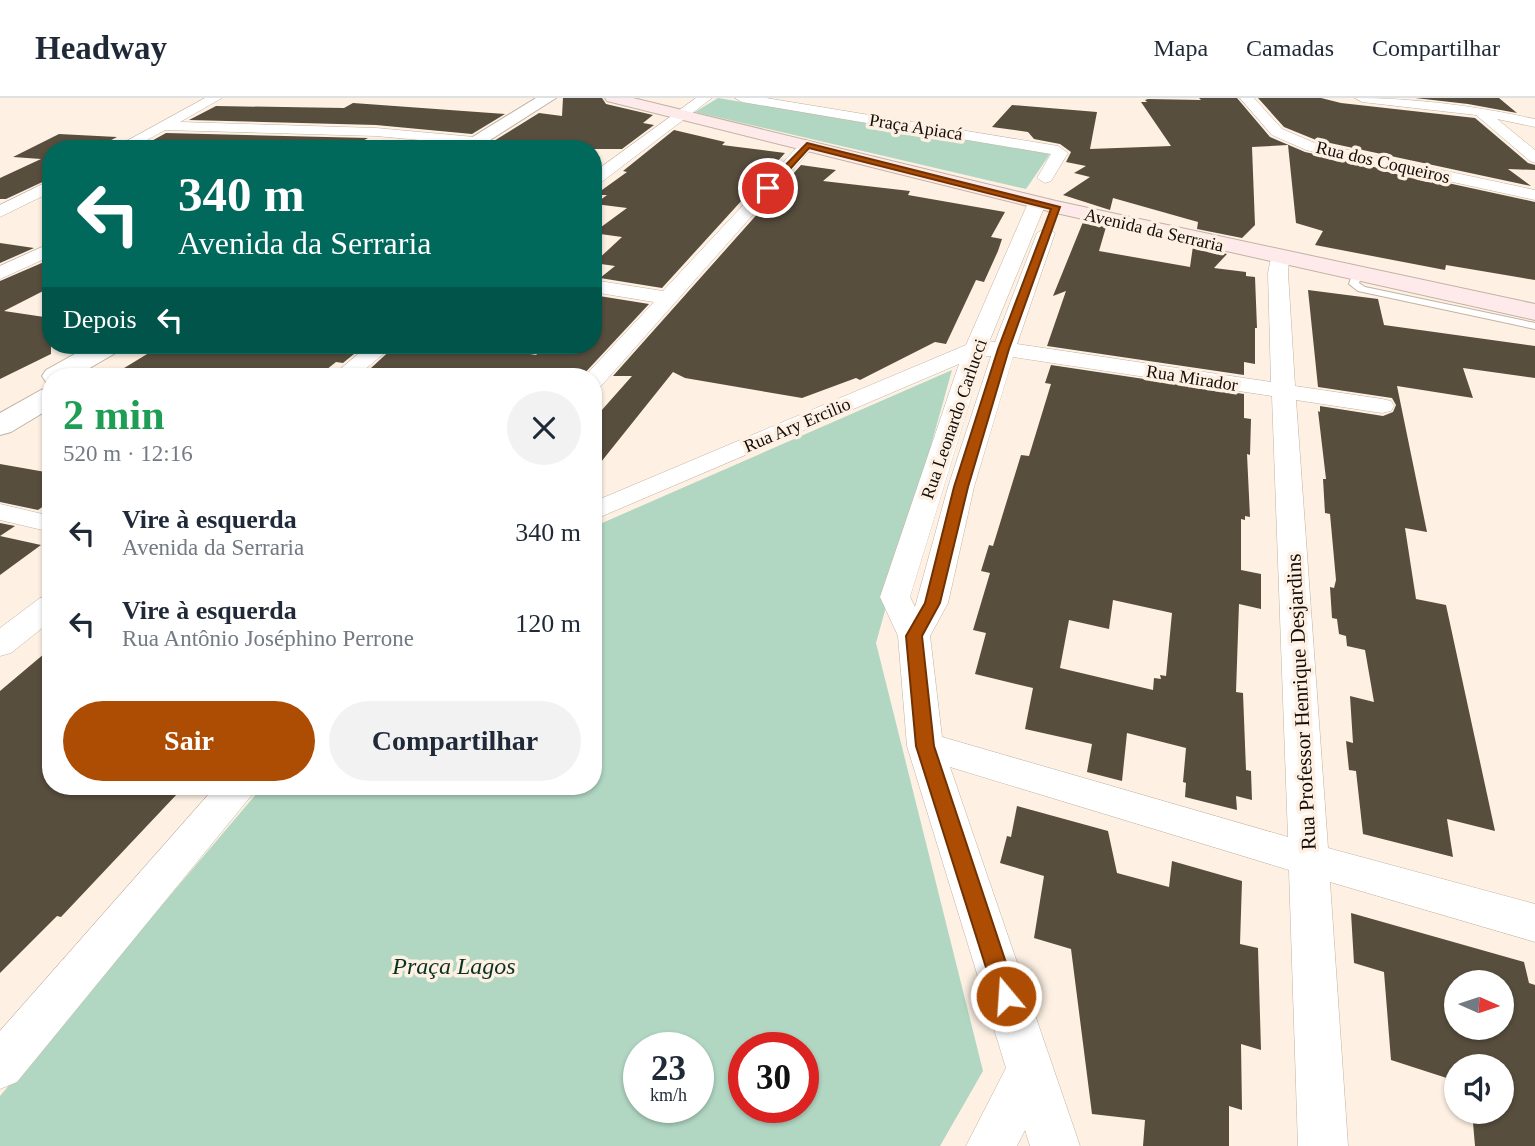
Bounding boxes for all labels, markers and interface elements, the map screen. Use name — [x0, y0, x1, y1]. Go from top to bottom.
text: Headway — [35, 30, 167, 66]
text: Mapa — [1153, 35, 1208, 61]
text: Camadas — [1246, 35, 1334, 61]
text: Compartilhar — [1372, 35, 1500, 61]
street label: Praça Apiacá — [868, 110, 964, 144]
street label: Rua dos Coqueiros — [1314, 137, 1452, 187]
pin — [738, 158, 798, 218]
text: 340 m — [178, 167, 305, 222]
icon: left — [63, 168, 154, 259]
icon: arrive — [749, 169, 787, 207]
street label: Avenida da Serraria — [1082, 204, 1226, 256]
text: Avenida da Serraria — [178, 225, 432, 261]
icon: left — [151, 301, 189, 339]
text: Depois — [63, 305, 137, 334]
street label: Rua Leonardo Carlucci — [917, 336, 991, 502]
street label: Rua Mirador — [1145, 361, 1239, 395]
button: close — [507, 391, 581, 465]
text: 2 min — [63, 392, 165, 438]
street label: Rua Ary Ercilio — [741, 394, 853, 456]
text: 520 m · 12:16 — [63, 441, 193, 466]
text: Vire à esquerda — [122, 505, 297, 534]
icon: left — [63, 514, 101, 552]
text: 340 m — [515, 518, 581, 547]
text: Avenida da Serraria — [122, 535, 304, 560]
street label: Rua Professor Henrique Desjardins — [1281, 553, 1321, 851]
text: Vire à esquerda — [122, 596, 297, 625]
icon: left — [63, 605, 101, 643]
text: 120 m — [515, 609, 581, 638]
text: Rua Antônio Joséphino Perrone — [122, 626, 414, 651]
button: Sair — [63, 701, 315, 781]
button: Compartilhar — [329, 701, 581, 781]
park label: Praça Lagos — [391, 953, 516, 979]
position arrow — [969, 959, 1043, 1033]
north arrow — [1444, 970, 1514, 1040]
map controls — [1444, 970, 1514, 1124]
speed limit sign: 30 — [728, 1032, 819, 1123]
text: 23 — [651, 1049, 686, 1088]
button: sound — [1444, 1054, 1514, 1124]
text: km/h — [650, 1085, 687, 1105]

